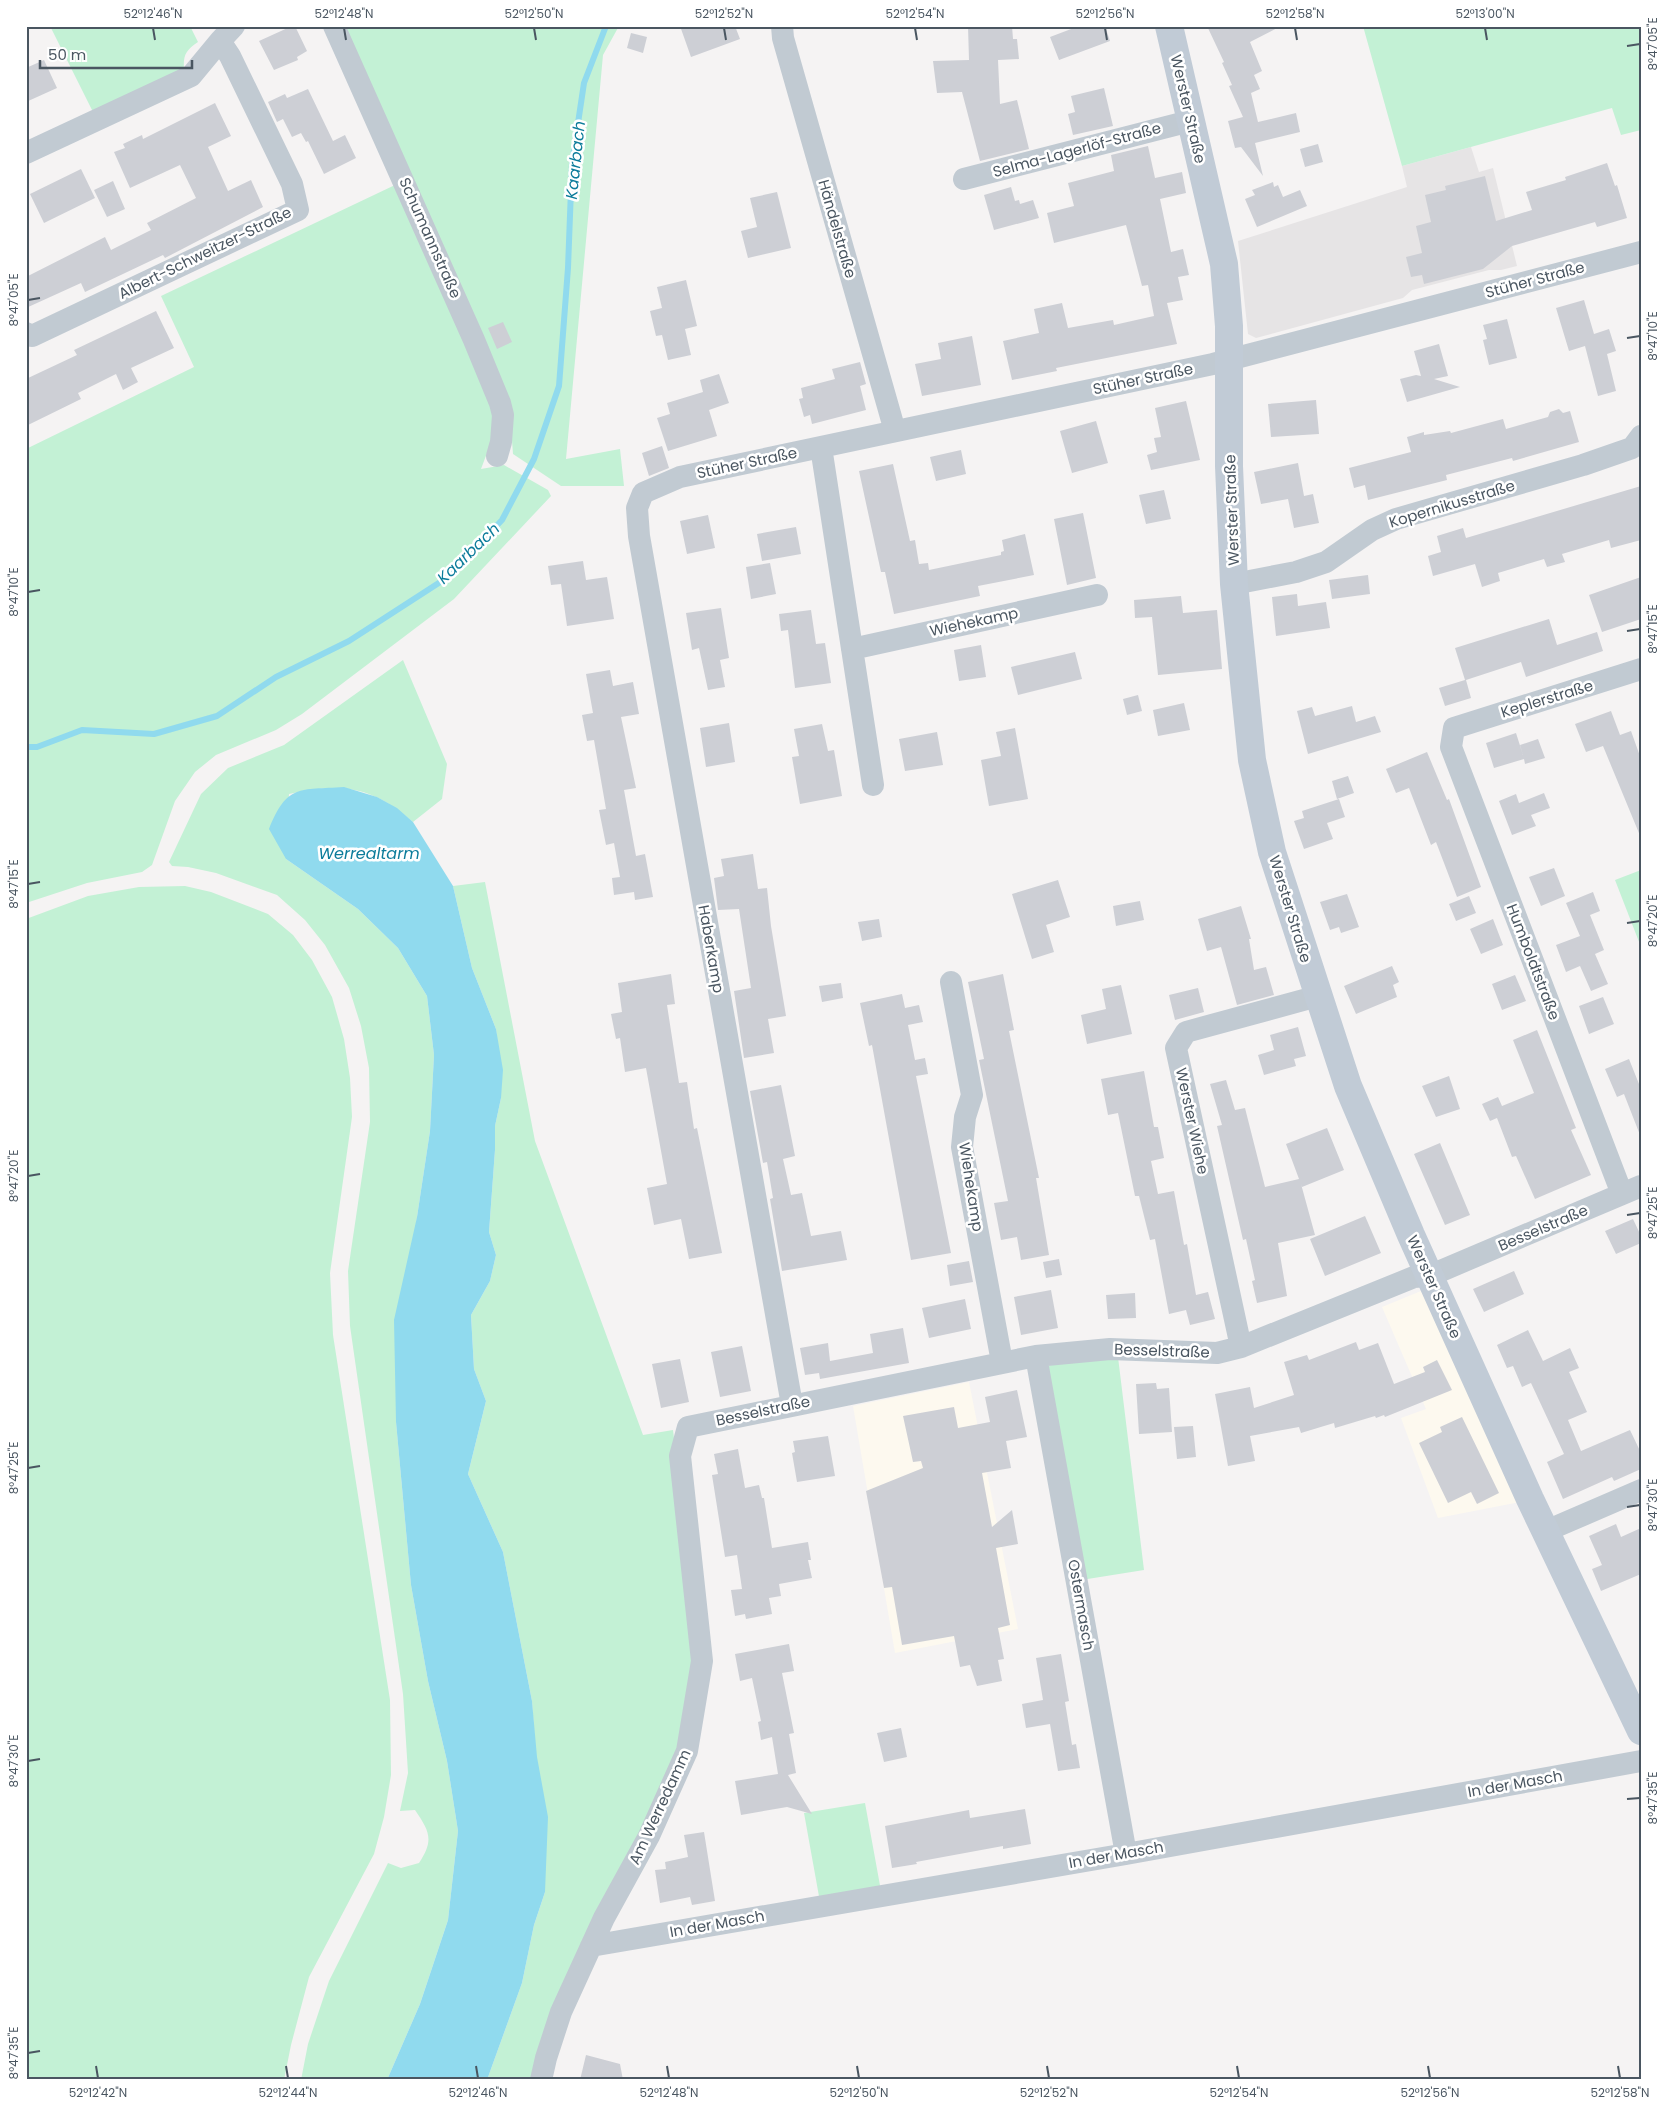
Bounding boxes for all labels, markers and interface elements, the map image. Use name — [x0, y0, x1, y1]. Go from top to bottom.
text: 52°12'46"N — [123, 5, 183, 22]
text: 52°12'48"N — [314, 5, 374, 22]
text: 52°12'50"N — [504, 5, 564, 22]
text: 52°12'52"N — [695, 5, 753, 22]
text: 52°12'54"N — [885, 5, 945, 22]
text: 52°12'56"N — [1075, 5, 1135, 22]
text: 52°12'58"N — [1265, 5, 1325, 22]
text: 52°13'00"N — [1455, 5, 1515, 22]
text: 8°47'05"E — [1644, 17, 1661, 71]
scale bar — [40, 38, 192, 70]
text: 50 m — [48, 44, 86, 65]
street label: Werster Straße — [1166, 52, 1211, 165]
street label: Selma-Lagerlöf-Straße — [990, 117, 1163, 182]
water label: Kaarbach — [560, 120, 591, 200]
street label: Schumannstraße — [394, 174, 467, 302]
street label: Händelstraße — [813, 177, 862, 281]
street label: Albert-Schweitzer-Straße — [115, 201, 295, 304]
street label: Stüher Straße — [1483, 256, 1587, 303]
text: 8°47'05"E — [5, 273, 22, 327]
text: 8°47'10"E — [1644, 311, 1661, 361]
street label: Stüher Straße — [1091, 358, 1195, 399]
street label: Stüher Straße — [695, 442, 799, 483]
street label: Werster Straße — [1219, 454, 1244, 566]
street label: Kopernikusstraße — [1386, 474, 1517, 533]
water label: Kaarbach — [432, 518, 505, 589]
text: 8°47'10"E — [5, 567, 22, 617]
street label: Wiehekamp — [928, 602, 1020, 641]
text: 8°47'15"E — [1644, 604, 1661, 654]
street label: Keplerstraße — [1498, 675, 1596, 723]
water label: Werrealtarm — [318, 842, 420, 865]
street label: Werster Straße — [1264, 853, 1317, 965]
text: 8°47'15"E — [5, 859, 22, 909]
text: 8°47'20"E — [1644, 895, 1661, 947]
street label: Humboldtstraße — [1502, 901, 1565, 1023]
street label: Haberkamp — [693, 903, 730, 995]
street label: Werster Wiehe — [1171, 1066, 1214, 1176]
street label: Wiehekamp — [954, 1141, 989, 1233]
text: 8°47'20"E — [5, 1150, 22, 1202]
text: 8°47'25"E — [1644, 1187, 1661, 1239]
street label: Besselstraße — [1495, 1199, 1591, 1256]
street label: Werster Straße — [1402, 1232, 1467, 1342]
street label: Besselstraße — [1114, 1338, 1210, 1363]
street label: Besselstraße — [714, 1390, 812, 1431]
text: 8°47'25"E — [5, 1442, 22, 1494]
text: 8°47'30"E — [1644, 1479, 1661, 1531]
street label: Ostermasch — [1063, 1558, 1100, 1652]
text: 8°47'30"E — [5, 1735, 22, 1787]
street label: Am Werredamm — [624, 1746, 696, 1868]
street label: In der Masch — [1466, 1765, 1564, 1802]
text: 8°47'35"E — [1644, 1772, 1661, 1824]
street label: In der Masch — [1067, 1836, 1165, 1873]
street label: In der Masch — [668, 1905, 766, 1942]
text: 8°47'35"E — [5, 2027, 22, 2079]
text: 52°12'42"N — [69, 2084, 127, 2101]
text: 52°12'44"N — [258, 2084, 318, 2101]
text: 52°12'46"N — [448, 2084, 508, 2101]
text: 52°12'48"N — [639, 2084, 699, 2101]
text: 52°12'50"N — [829, 2084, 889, 2101]
text: 52°12'52"N — [1020, 2084, 1078, 2101]
text: 52°12'54"N — [1209, 2084, 1269, 2101]
text: 52°12'56"N — [1400, 2084, 1460, 2101]
text: 52°12'58"N — [1590, 2084, 1650, 2101]

